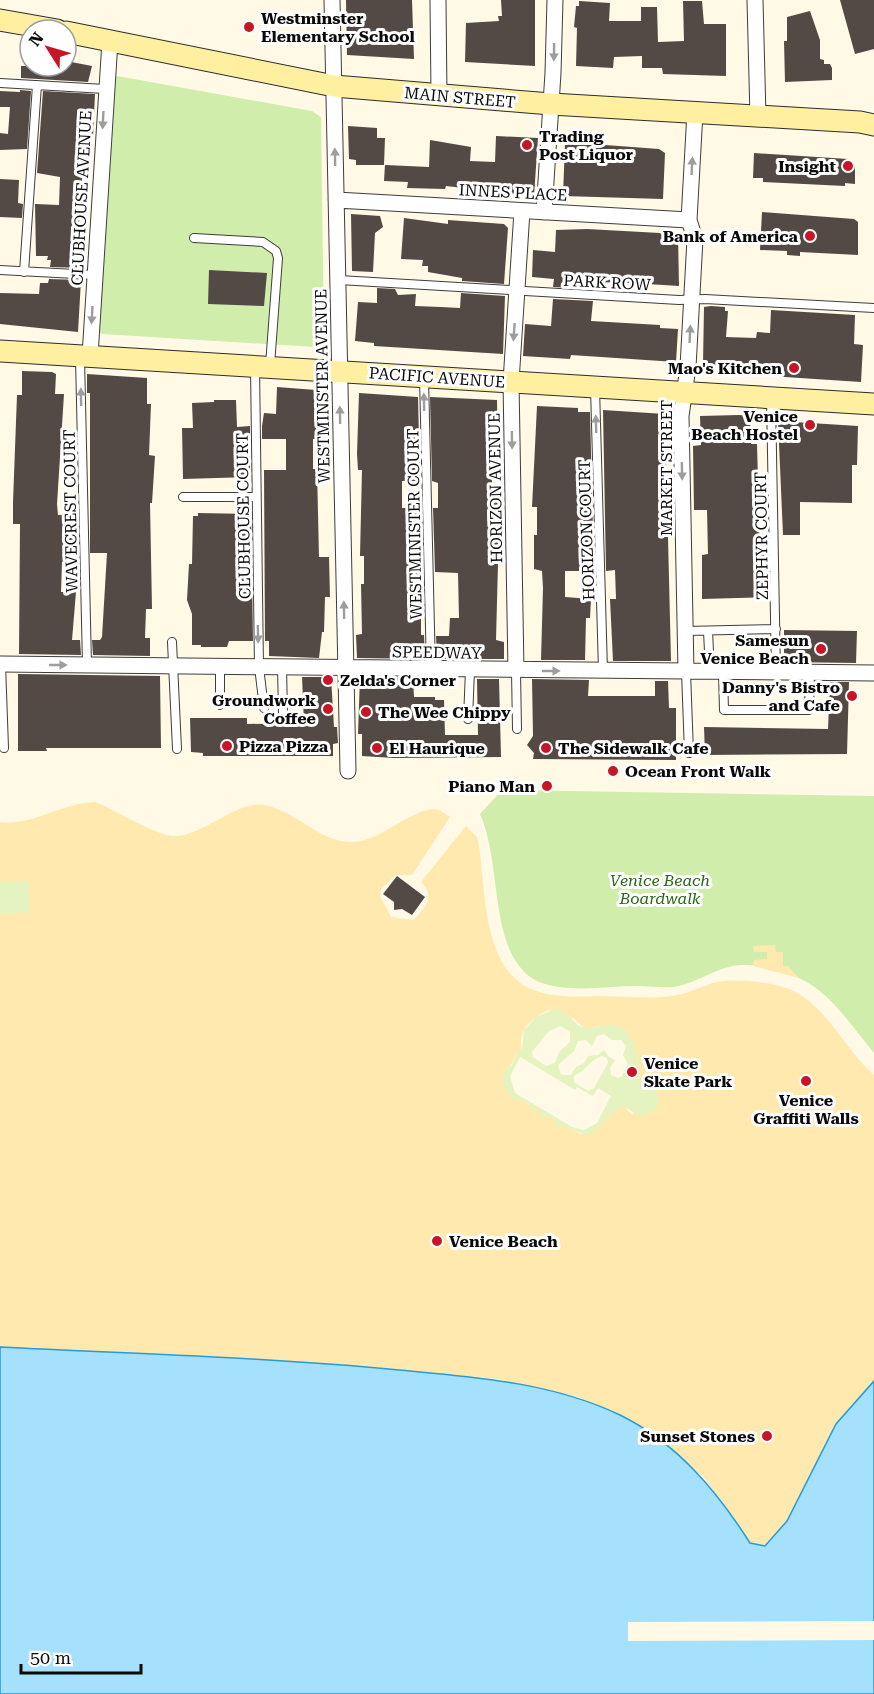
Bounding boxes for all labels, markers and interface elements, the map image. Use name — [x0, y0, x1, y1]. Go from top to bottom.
place label: Westminster Elementary School — [261, 9, 416, 46]
north arrow — [18, 18, 78, 78]
marker: Westminster Elementary School — [242, 20, 256, 34]
text: N — [25, 29, 48, 50]
one-way arrow — [549, 43, 558, 62]
street label: MAIN STREET — [403, 83, 517, 112]
street label: CLUBHOUSE AVENUE — [67, 110, 96, 286]
one-way arrow — [99, 111, 108, 130]
place label: Trading Post Liquor — [539, 127, 633, 164]
marker: Trading Post Liquor — [520, 138, 534, 152]
one-way arrow — [330, 148, 340, 167]
one-way arrow — [687, 157, 696, 176]
place label: Insight — [778, 157, 836, 176]
marker: Insight — [841, 159, 855, 173]
street label: INNES PLACE — [458, 180, 568, 205]
place label: Bank of America — [663, 227, 799, 246]
marker: Bank of America — [803, 229, 817, 243]
street label: PARK ROW — [563, 271, 652, 294]
street label: WESTMINSTER AVENUE — [311, 289, 334, 483]
one-way arrow — [87, 305, 97, 324]
one-way arrow — [509, 323, 519, 342]
one-way arrow — [685, 324, 694, 343]
place label: Mao's Kitchen — [668, 359, 782, 378]
marker: Mao's Kitchen — [787, 361, 801, 375]
street label: PACIFIC AVENUE — [368, 363, 506, 392]
one-way arrow — [76, 387, 85, 406]
one-way arrow — [419, 392, 429, 411]
street label: MARKET STREET — [657, 399, 676, 536]
one-way arrow — [335, 406, 345, 425]
place label: Venice Beach Hostel — [691, 407, 799, 444]
street label: HORIZON AVENUE — [485, 413, 506, 563]
one-way arrow — [591, 414, 601, 433]
marker: Venice Beach Hostel — [803, 418, 817, 432]
street label: WESTMINISTER COURT — [403, 428, 426, 620]
street label: WAVECREST COURT — [60, 429, 81, 593]
one-way arrow — [507, 431, 517, 450]
street label: CLUBHOUSE COURT — [233, 432, 254, 599]
street label: HORIZON COURT — [575, 459, 598, 601]
one-way arrow — [677, 462, 687, 481]
street label: ZEPHYR COURT — [751, 471, 772, 600]
one-way arrow — [339, 601, 349, 620]
one-way arrow — [253, 625, 263, 644]
place label: Samesun Venice Beach — [700, 631, 809, 668]
street label: SPEEDWAY — [392, 642, 482, 663]
marker: Samesun Venice Beach — [814, 642, 828, 656]
one-way arrow — [49, 660, 68, 670]
one-way arrow — [541, 666, 560, 676]
place label: Zelda's Corner — [340, 671, 456, 690]
marker: Zelda's Corner — [321, 673, 335, 687]
place label: Danny's Bistro and Cafe — [722, 678, 840, 715]
marker: Danny's Bistro and Cafe — [845, 689, 859, 703]
place label: Groundwork Coffee — [212, 691, 316, 728]
marker: Groundwork Coffee — [321, 702, 335, 716]
place label: The Wee Chippy — [378, 703, 511, 722]
marker: The Wee Chippy — [359, 705, 373, 719]
place label: Pizza Pizza — [239, 737, 329, 756]
marker: Pizza Pizza — [220, 739, 234, 753]
place label: El Haurique — [389, 739, 485, 758]
place label: The Sidewalk Cafe — [558, 739, 709, 758]
marker: El Haurique — [370, 741, 384, 755]
marker: The Sidewalk Cafe — [539, 741, 553, 755]
place label: Ocean Front Walk — [625, 762, 771, 781]
marker: Ocean Front Walk — [606, 764, 620, 778]
place label: Piano Man — [448, 777, 535, 796]
marker: Piano Man — [540, 779, 554, 793]
park label: Venice Beach Boardwalk — [610, 871, 710, 908]
place label: Venice Skate Park — [644, 1054, 732, 1091]
marker: Venice Skate Park — [625, 1065, 639, 1079]
marker: Venice Graffiti Walls — [799, 1074, 813, 1088]
place label: Venice Graffiti Walls — [753, 1091, 859, 1128]
place label: Venice Beach — [449, 1232, 558, 1251]
marker: Venice Beach — [430, 1234, 444, 1248]
place label: Sunset Stones — [640, 1427, 755, 1446]
marker: Sunset Stones — [760, 1429, 774, 1443]
scale bar — [21, 1637, 141, 1675]
text: 50 m — [30, 1647, 71, 1668]

